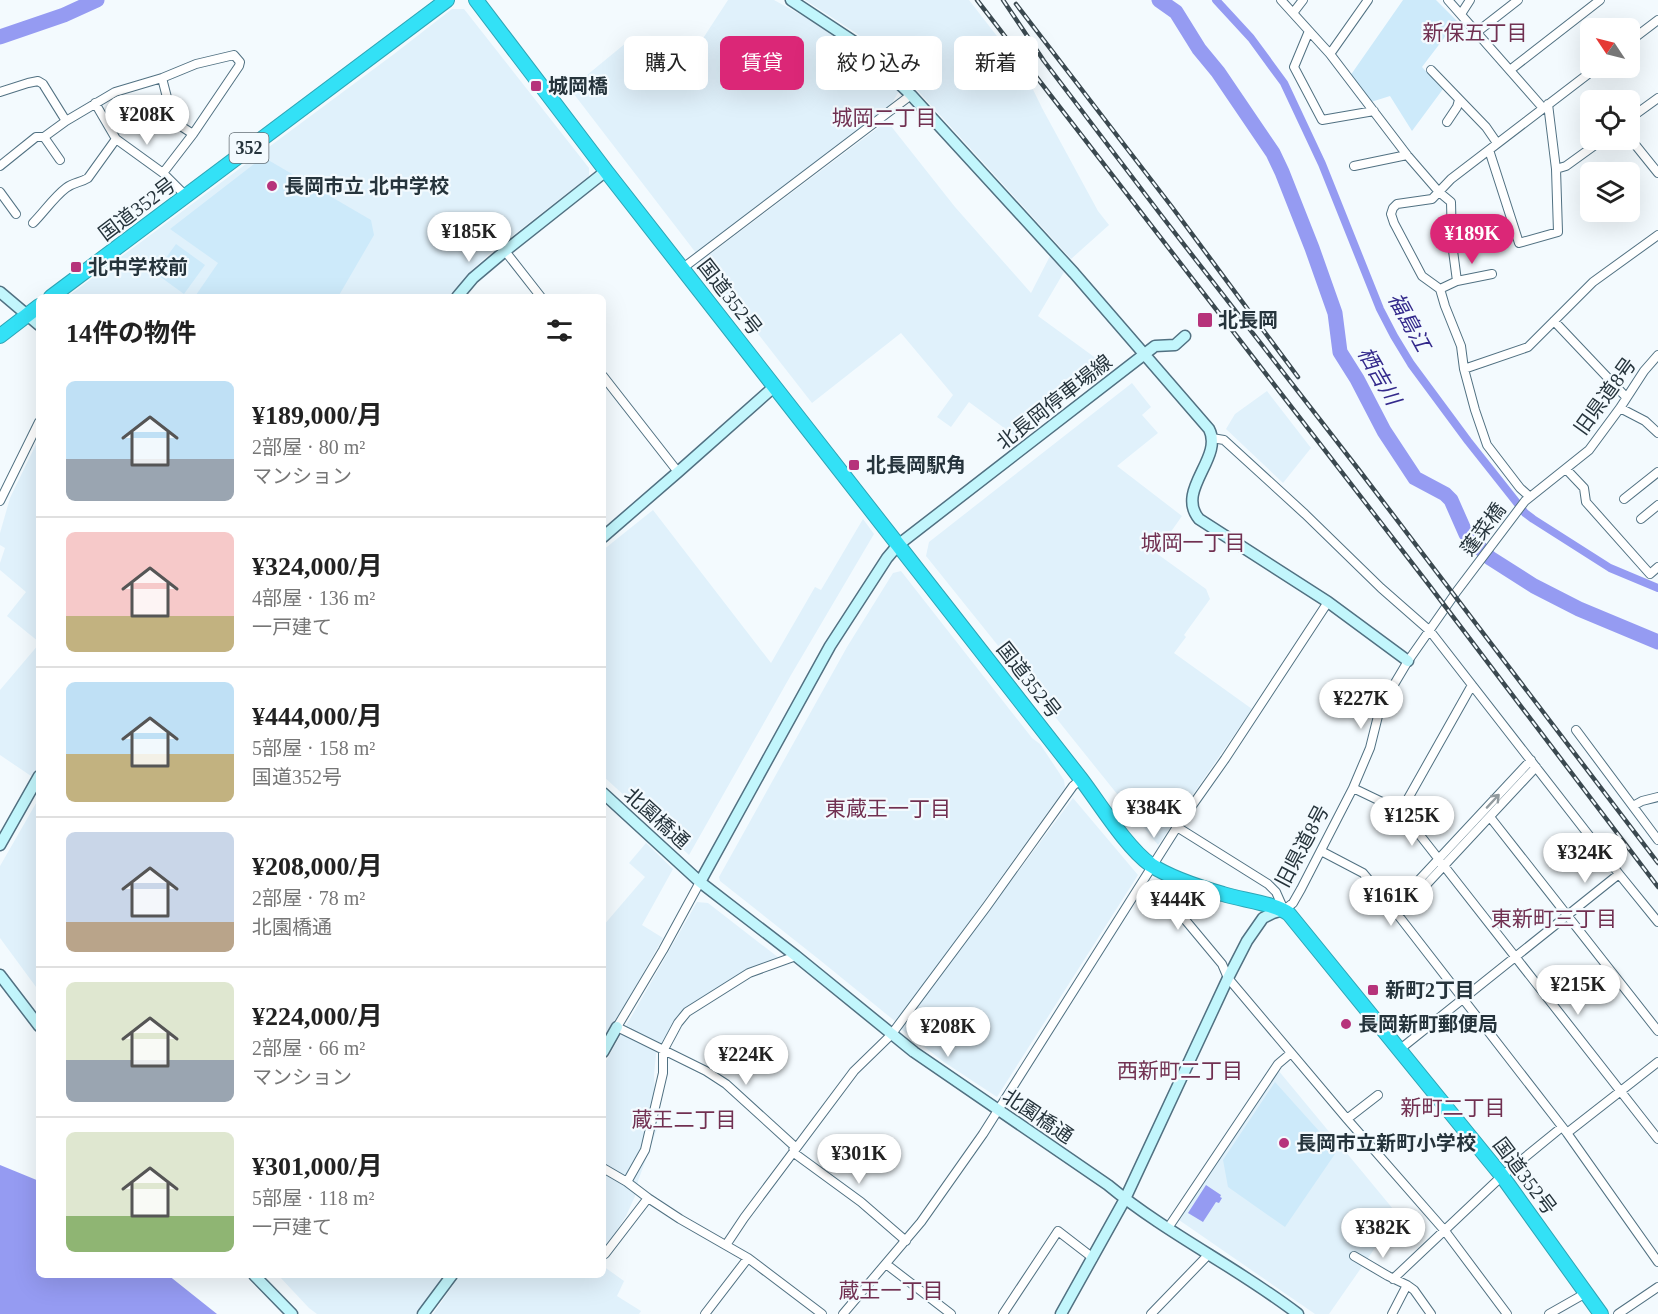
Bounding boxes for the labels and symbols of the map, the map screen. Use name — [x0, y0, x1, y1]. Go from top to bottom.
north arrow — [1580, 18, 1640, 78]
district label: 新保五丁目 — [1423, 21, 1528, 45]
place label: 城岡橋 — [548, 75, 608, 97]
marker: 城岡橋 — [529, 79, 543, 93]
pin: ¥208K — [105, 95, 189, 146]
district label: 城岡二丁目 — [832, 106, 937, 130]
road number: 352 — [230, 133, 268, 163]
street label: 国道352号 — [94, 173, 180, 245]
place label: 長岡市立 北中学校 — [284, 175, 449, 197]
marker: 長岡市立 北中学校 — [265, 179, 279, 193]
pin: ¥185K — [427, 212, 511, 263]
pin: ¥189K — [1430, 214, 1514, 265]
street label: 国道352号 — [694, 255, 766, 339]
place label: 北中学校前 — [88, 256, 188, 278]
marker: 北中学校前 — [69, 260, 83, 274]
water label: 福島江 — [1383, 289, 1436, 357]
place label: 北長岡 — [1218, 309, 1278, 331]
marker: 北長岡 — [1196, 311, 1214, 329]
water label: 栖吉川 — [1353, 343, 1406, 411]
street label: 北長岡停車場線 — [992, 350, 1116, 454]
street label: 旧県道8号 — [1570, 353, 1640, 439]
place label: 北長岡駅角 — [866, 454, 966, 476]
marker: 北長岡駅角 — [847, 458, 861, 472]
street label: 蓬菜橋 — [1456, 498, 1510, 560]
district label: 城岡一丁目 — [1141, 531, 1246, 555]
street label: 国道352号 — [993, 638, 1065, 722]
pin: ¥227K — [1319, 679, 1403, 730]
street label: 北園橋通 — [620, 783, 694, 853]
pin: ¥384K — [1112, 788, 1196, 839]
one-way arrow — [1486, 794, 1500, 809]
pin: ¥125K — [1370, 796, 1454, 847]
district label: 東蔵王一丁目 — [825, 797, 951, 821]
street label: 旧県道8号 — [1271, 801, 1333, 891]
pin: ¥324K — [1543, 833, 1627, 884]
pin: ¥161K — [1349, 876, 1433, 927]
pin: ¥444K — [1136, 880, 1220, 931]
district label: 東新町三丁目 — [1491, 907, 1617, 931]
pin: ¥215K — [1536, 965, 1620, 1016]
place label: 新町2丁目 — [1385, 979, 1475, 1001]
marker: 新町2丁目 — [1366, 983, 1380, 997]
pin: ¥208K — [906, 1007, 990, 1058]
place label: 長岡新町郵便局 — [1358, 1013, 1498, 1035]
marker: 長岡新町郵便局 — [1339, 1017, 1353, 1031]
pin: ¥224K — [704, 1035, 788, 1086]
district label: 西新町二丁目 — [1117, 1059, 1243, 1083]
street label: 北園橋通 — [999, 1085, 1077, 1147]
district label: 新町二丁目 — [1401, 1096, 1506, 1120]
district label: 蔵王二丁目 — [632, 1108, 737, 1132]
place label: 長岡市立新町小学校 — [1296, 1132, 1476, 1154]
street label: 国道352号 — [1489, 1133, 1561, 1219]
pin: ¥301K — [817, 1134, 901, 1185]
marker: 長岡市立新町小学校 — [1277, 1136, 1291, 1150]
pin: ¥382K — [1341, 1208, 1425, 1259]
district label: 蔵王一丁目 — [839, 1279, 944, 1303]

